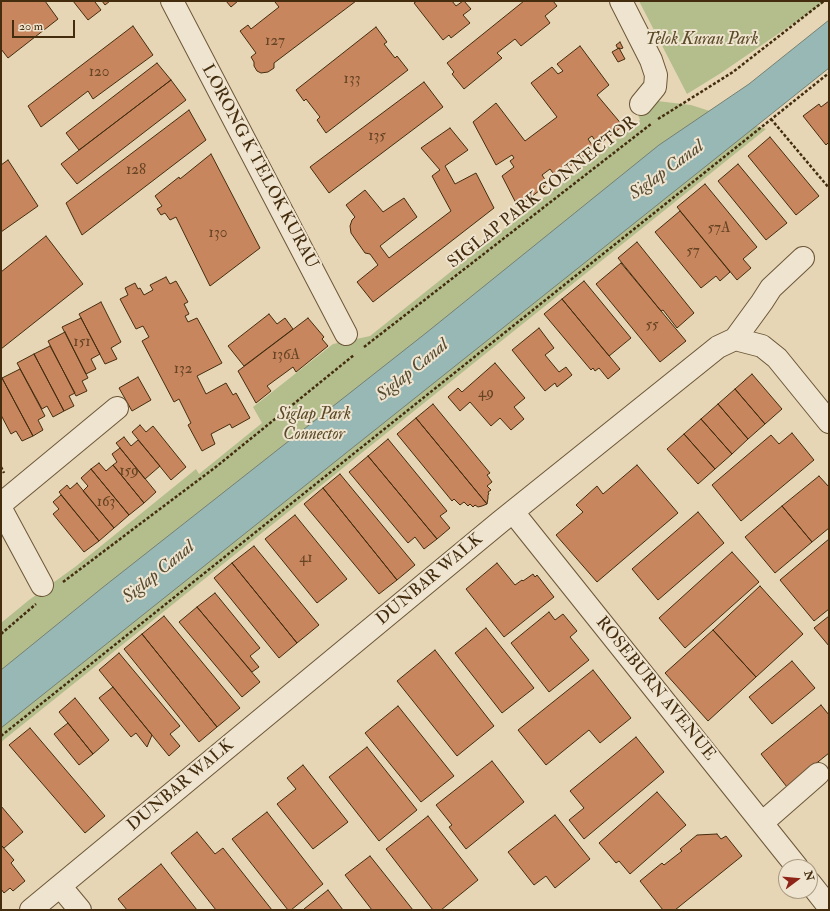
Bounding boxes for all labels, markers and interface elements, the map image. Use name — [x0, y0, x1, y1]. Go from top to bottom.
scale bar — [14, 12, 77, 38]
text: 20 m — [19, 19, 43, 34]
park label: Telok Kurau Park — [645, 30, 759, 50]
house number: 127 — [265, 33, 285, 51]
street label: LORONG K TELOK KURAU — [196, 61, 322, 273]
house number: 120 — [89, 64, 109, 82]
house number: 133 — [344, 71, 360, 89]
street label: SIGLAP PARK CONNECTOR — [444, 113, 642, 273]
house number: 135 — [368, 128, 386, 146]
water label: Siglap Canal — [626, 137, 708, 205]
house number: 128 — [126, 162, 146, 180]
house number: 57A — [707, 220, 731, 238]
house number: 130 — [209, 225, 227, 243]
house number: 57 — [686, 243, 700, 261]
house number: 55 — [645, 317, 659, 335]
house number: 151 — [73, 334, 91, 352]
water label: Siglap Canal — [372, 335, 454, 407]
house number: 136A — [272, 347, 300, 365]
house number: 132 — [174, 361, 192, 379]
house number: 49 — [478, 385, 494, 403]
park label: Siglap Park Connector — [277, 405, 351, 445]
house number: 159 — [119, 463, 139, 481]
house number: 163 — [97, 494, 115, 512]
street label: DUNBAR WALK — [373, 530, 487, 630]
water label: Siglap Canal — [118, 537, 200, 609]
house number: 41 — [299, 550, 313, 568]
street label: ROSEBURN AVENUE — [591, 613, 719, 765]
street label: DUNBAR WALK — [124, 736, 238, 836]
north arrow — [778, 859, 818, 899]
text: N — [801, 869, 817, 882]

